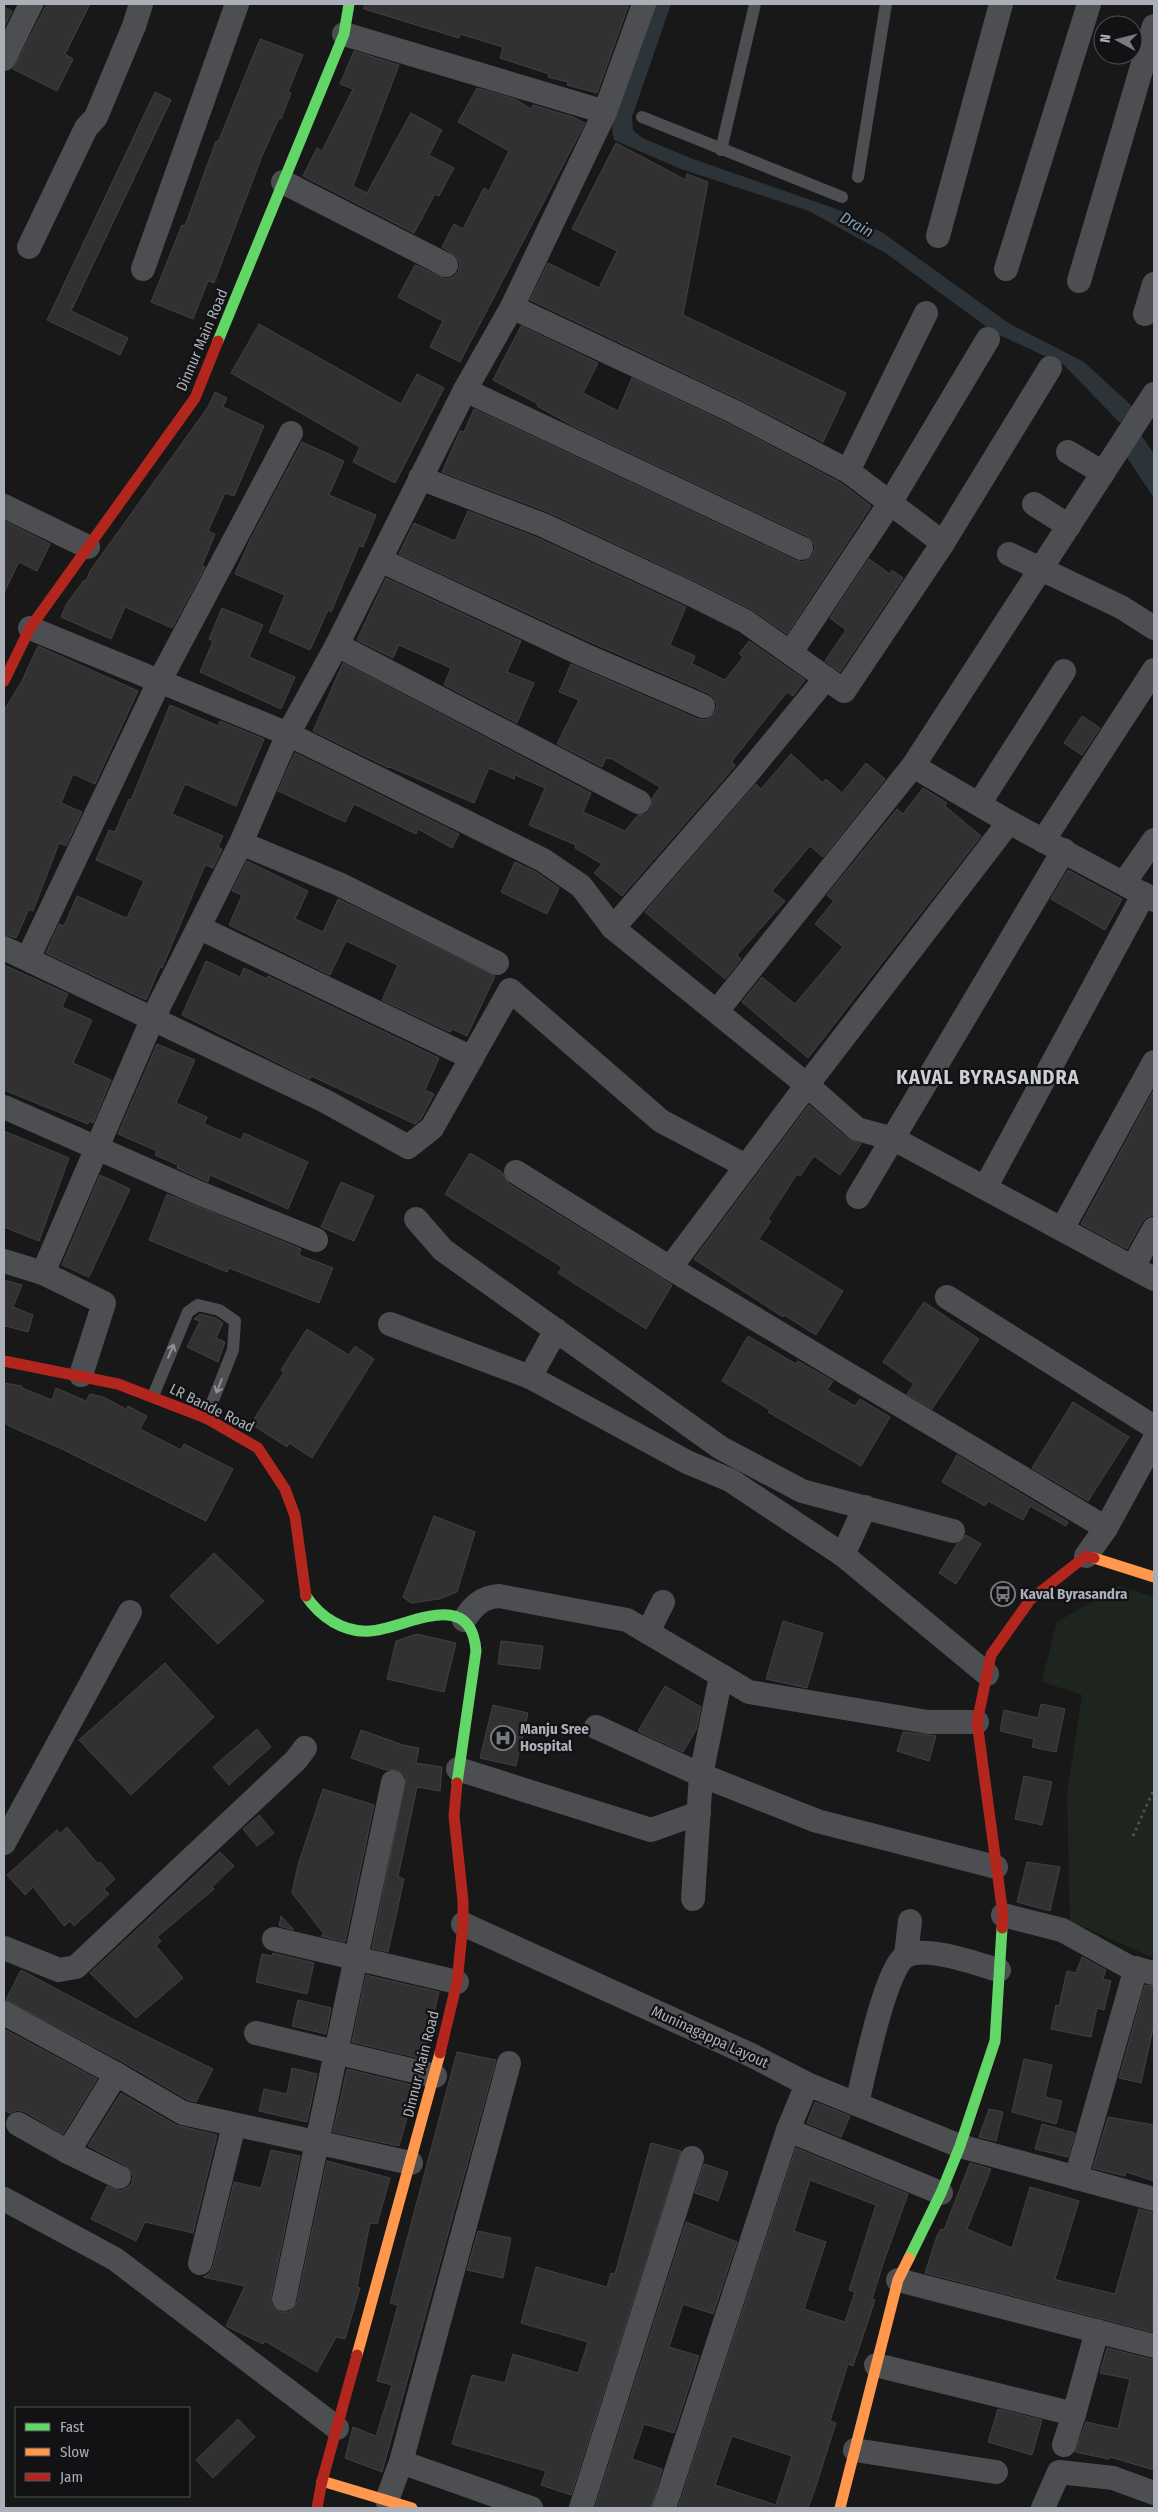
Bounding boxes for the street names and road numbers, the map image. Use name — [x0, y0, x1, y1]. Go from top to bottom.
street label: Dinnur Main Road — [172, 286, 232, 394]
street label: LR Bande Road — [167, 1380, 257, 1436]
street label: Muninagappa Layout — [649, 2002, 771, 2072]
street label: Dinnur Main Road — [399, 2009, 443, 2119]

